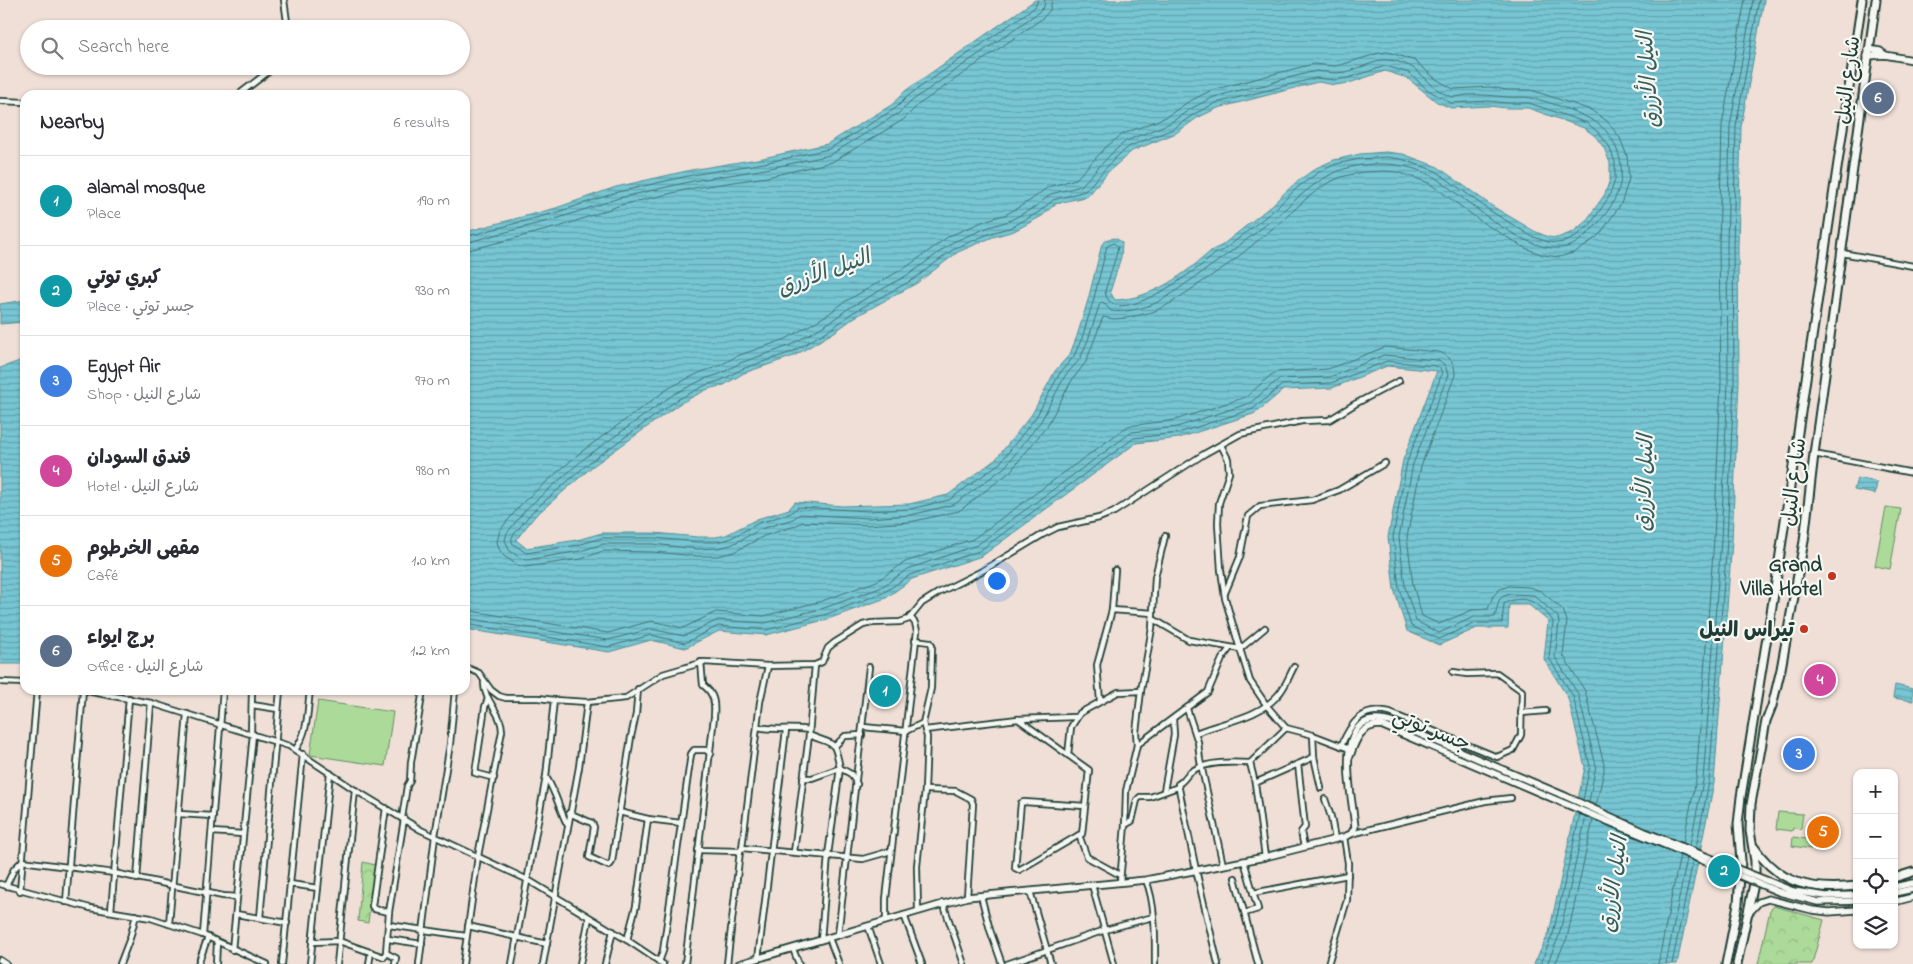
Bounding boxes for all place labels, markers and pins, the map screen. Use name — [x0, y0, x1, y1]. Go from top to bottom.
pin: 6 — [1862, 79, 1894, 117]
place label: Grand Villa Hotel — [1740, 551, 1822, 605]
marker: Grand Villa Hotel — [1826, 570, 1838, 582]
place label: تيراس النيل — [1699, 616, 1795, 646]
marker: تيراس النيل — [1798, 623, 1810, 635]
pin: 4 — [1804, 661, 1836, 699]
pin: 1 — [869, 672, 901, 710]
pin: 3 — [1783, 735, 1815, 773]
pin: 5 — [1807, 813, 1839, 851]
pin: 2 — [1708, 852, 1740, 890]

